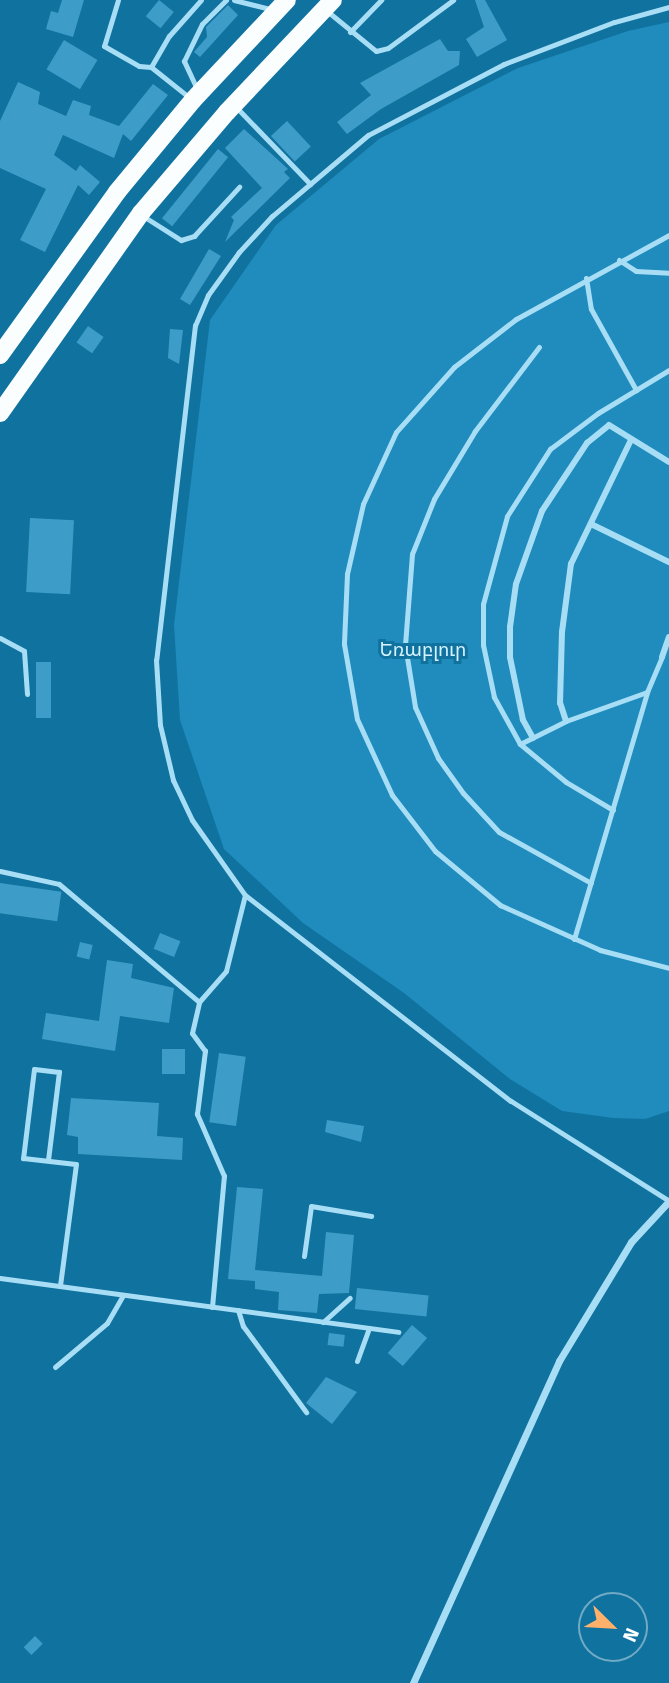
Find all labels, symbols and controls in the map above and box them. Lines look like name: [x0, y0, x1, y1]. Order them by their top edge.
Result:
park label: Եռաբլուր: [380, 639, 466, 661]
north arrow: [578, 1592, 648, 1662]
text: N: [618, 1624, 644, 1645]

